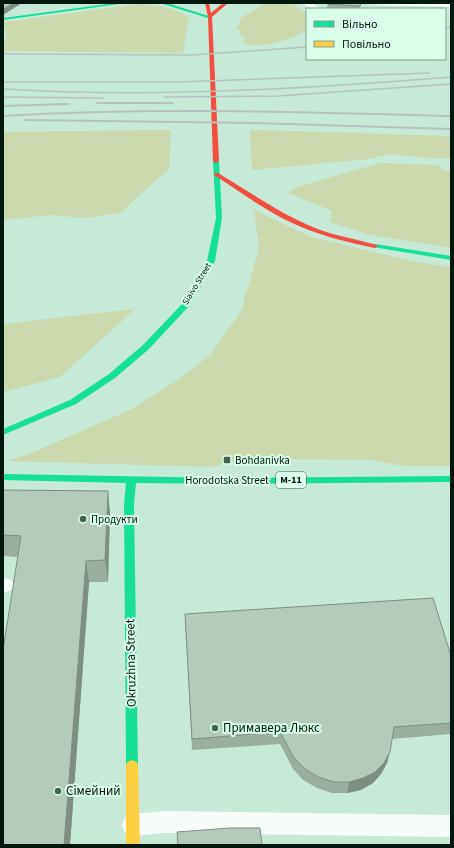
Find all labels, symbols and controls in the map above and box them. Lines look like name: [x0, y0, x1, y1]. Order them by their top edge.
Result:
legend: [306, 8, 446, 60]
text: Вільно: [342, 16, 378, 33]
text: Повільно: [342, 36, 391, 53]
street label: Siaivo Street: [179, 260, 215, 308]
place label: Bohdanivka: [235, 453, 290, 468]
marker: Bohdanivka: [222, 455, 232, 465]
road number: М-11: [276, 472, 306, 488]
street label: Horodotska Street: [185, 473, 269, 488]
place label: Продукти: [91, 512, 138, 527]
marker: Продукти: [78, 514, 88, 524]
street label: Okruzhna Street: [121, 618, 141, 707]
place label: Примавера Люкс: [223, 719, 320, 737]
marker: Примавера Люкс: [210, 723, 220, 733]
place label: Сімейний: [66, 782, 121, 800]
marker: Сімейний: [53, 786, 63, 796]

